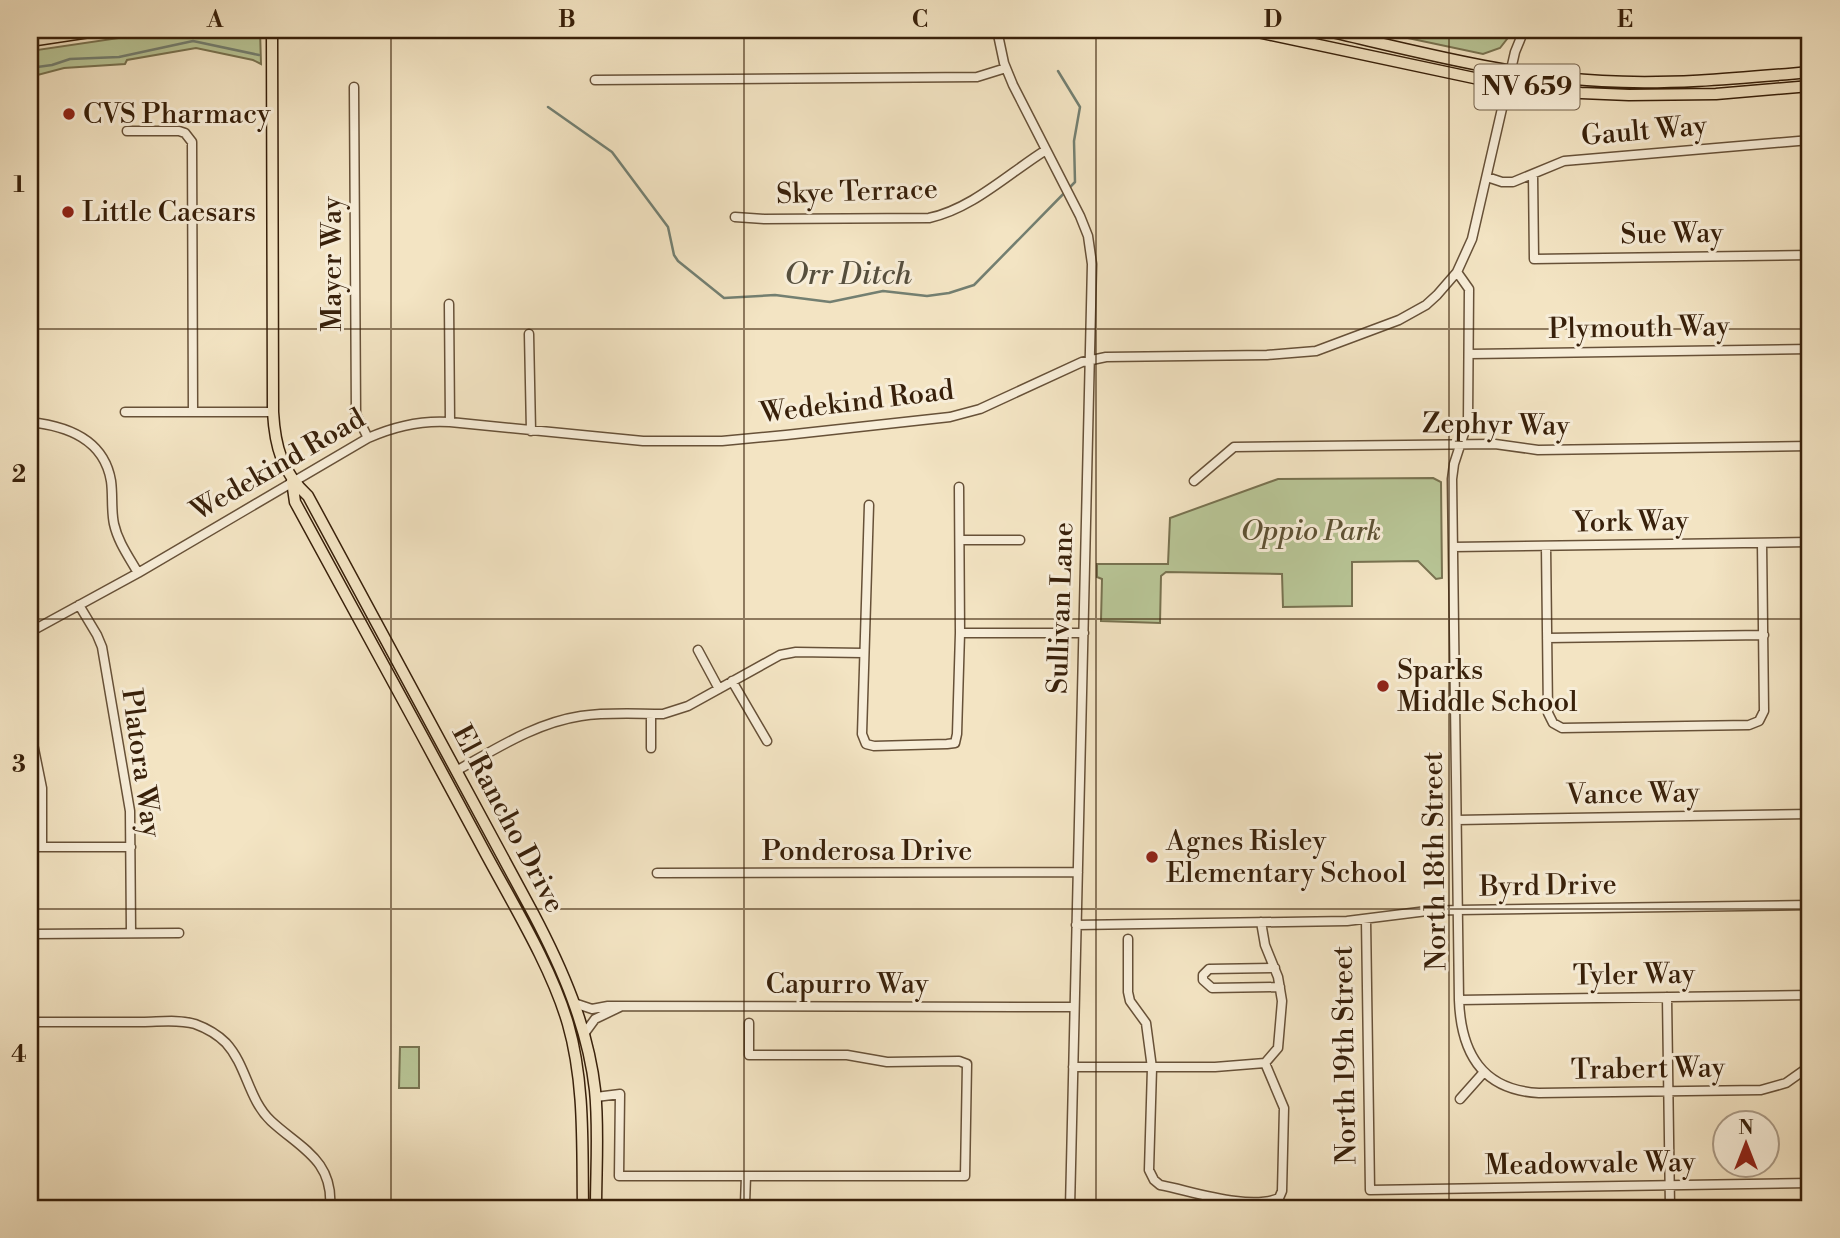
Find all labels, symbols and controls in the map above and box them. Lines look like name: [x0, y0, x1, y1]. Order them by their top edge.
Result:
text: A: [206, 6, 224, 34]
text: B: [558, 6, 576, 34]
text: C: [912, 6, 928, 34]
text: D: [1264, 6, 1282, 34]
text: E: [1617, 6, 1633, 34]
road number: NV 659: [1474, 64, 1580, 110]
place label: CVS Pharmacy: [83, 97, 271, 132]
marker: CVS Pharmacy: [61, 106, 77, 122]
street label: Gault Way: [1580, 108, 1709, 154]
text: 1: [13, 171, 25, 199]
street label: Skye Terrace: [776, 172, 938, 212]
place label: Little Caesars: [82, 195, 256, 230]
street label: Mayer Way: [315, 196, 350, 332]
marker: Little Caesars: [60, 204, 76, 220]
street label: Sue Way: [1620, 216, 1724, 252]
water label: Orr Ditch: [784, 256, 912, 294]
street label: Plymouth Way: [1548, 309, 1730, 347]
street label: Wedekind Road: [757, 373, 956, 431]
street label: Wedekind Road: [184, 401, 371, 529]
street label: Zephyr Way: [1422, 406, 1571, 444]
text: 2: [12, 461, 26, 489]
street label: York Way: [1571, 503, 1689, 541]
park label: Oppio Park: [1241, 514, 1381, 549]
street label: Sullivan Lane: [1041, 522, 1081, 694]
place label: Sparks Middle School: [1397, 653, 1577, 720]
marker: Sparks Middle School: [1375, 678, 1391, 694]
street label: Platora Way: [113, 686, 169, 840]
street label: El Rancho Drive: [444, 719, 572, 919]
text: 3: [12, 751, 26, 779]
street label: North 18th Street: [1416, 751, 1454, 971]
street label: Vance Way: [1565, 775, 1701, 813]
place label: Agnes Risley Elementary School: [1165, 824, 1407, 891]
street label: Ponderosa Drive: [762, 834, 972, 869]
marker: Agnes Risley Elementary School: [1144, 849, 1160, 865]
street label: Byrd Drive: [1478, 867, 1617, 905]
street label: North 19th Street: [1326, 945, 1364, 1165]
street label: Tyler Way: [1573, 956, 1696, 994]
street label: Capurro Way: [766, 967, 929, 1002]
text: 4: [11, 1041, 27, 1069]
street label: Trabert Way: [1570, 1050, 1726, 1088]
north arrow: [1710, 1108, 1780, 1178]
text: N: [1738, 1116, 1754, 1140]
street label: Meadowvale Way: [1484, 1145, 1696, 1183]

